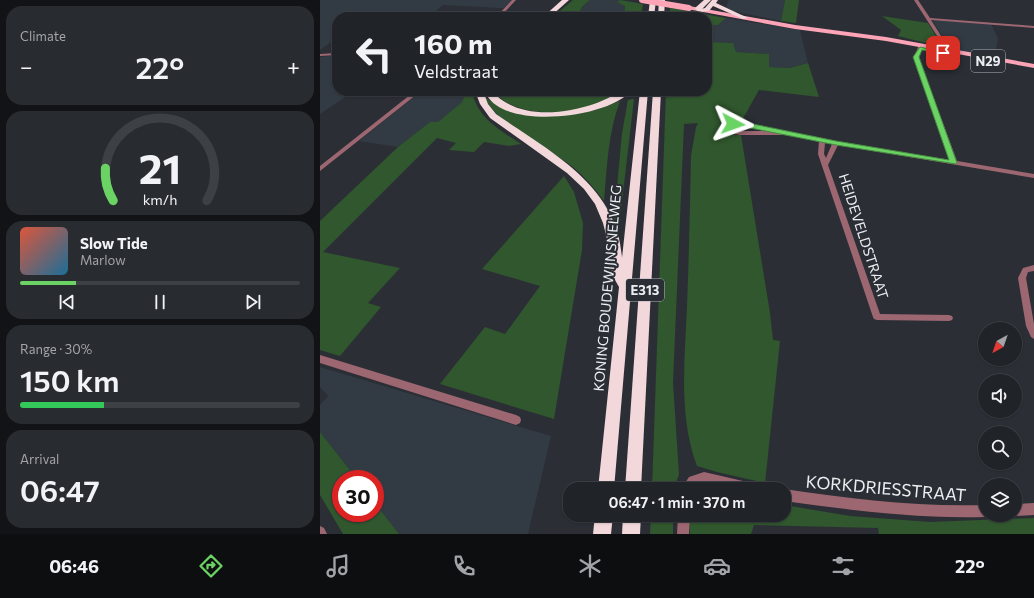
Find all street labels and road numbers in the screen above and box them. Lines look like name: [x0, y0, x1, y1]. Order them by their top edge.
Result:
road number: N29: [971, 50, 1005, 72]
street label: HEIDEVELDSTRAAT: [836, 171, 892, 301]
street label: KONING BOUDEWIJNSNELWEG: [589, 184, 625, 392]
road number: E313: [626, 279, 664, 301]
street label: KORKDRIESSTRAAT: [805, 471, 967, 505]

